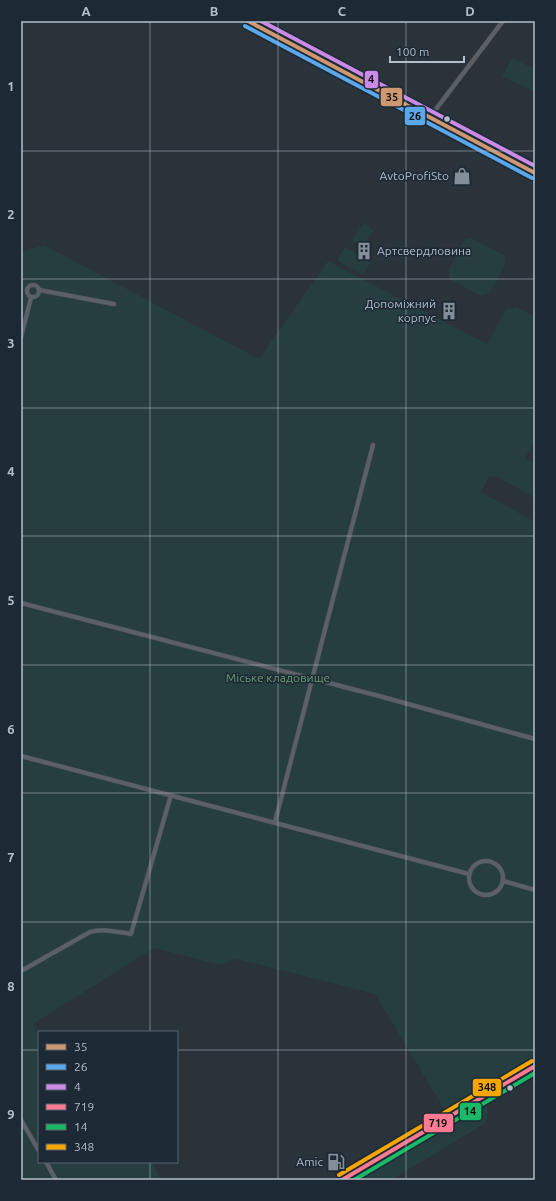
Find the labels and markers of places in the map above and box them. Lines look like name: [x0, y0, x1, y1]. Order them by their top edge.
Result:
unlabelled marker: [442, 114, 452, 124]
shop icon: AvtoProfiSto: [452, 166, 472, 186]
place label: AvtoProfiSto: [380, 169, 449, 182]
building icon: Артсвердловина: [354, 241, 374, 261]
place label: Артсвердловина: [377, 244, 471, 257]
place label: Допоміжний корпус: [365, 297, 436, 324]
building icon: Допоміжний корпус: [439, 301, 459, 321]
unlabelled marker: [505, 1083, 515, 1093]
fuel station icon: Amic: [326, 1152, 346, 1172]
place label: Amic: [296, 1155, 323, 1168]

